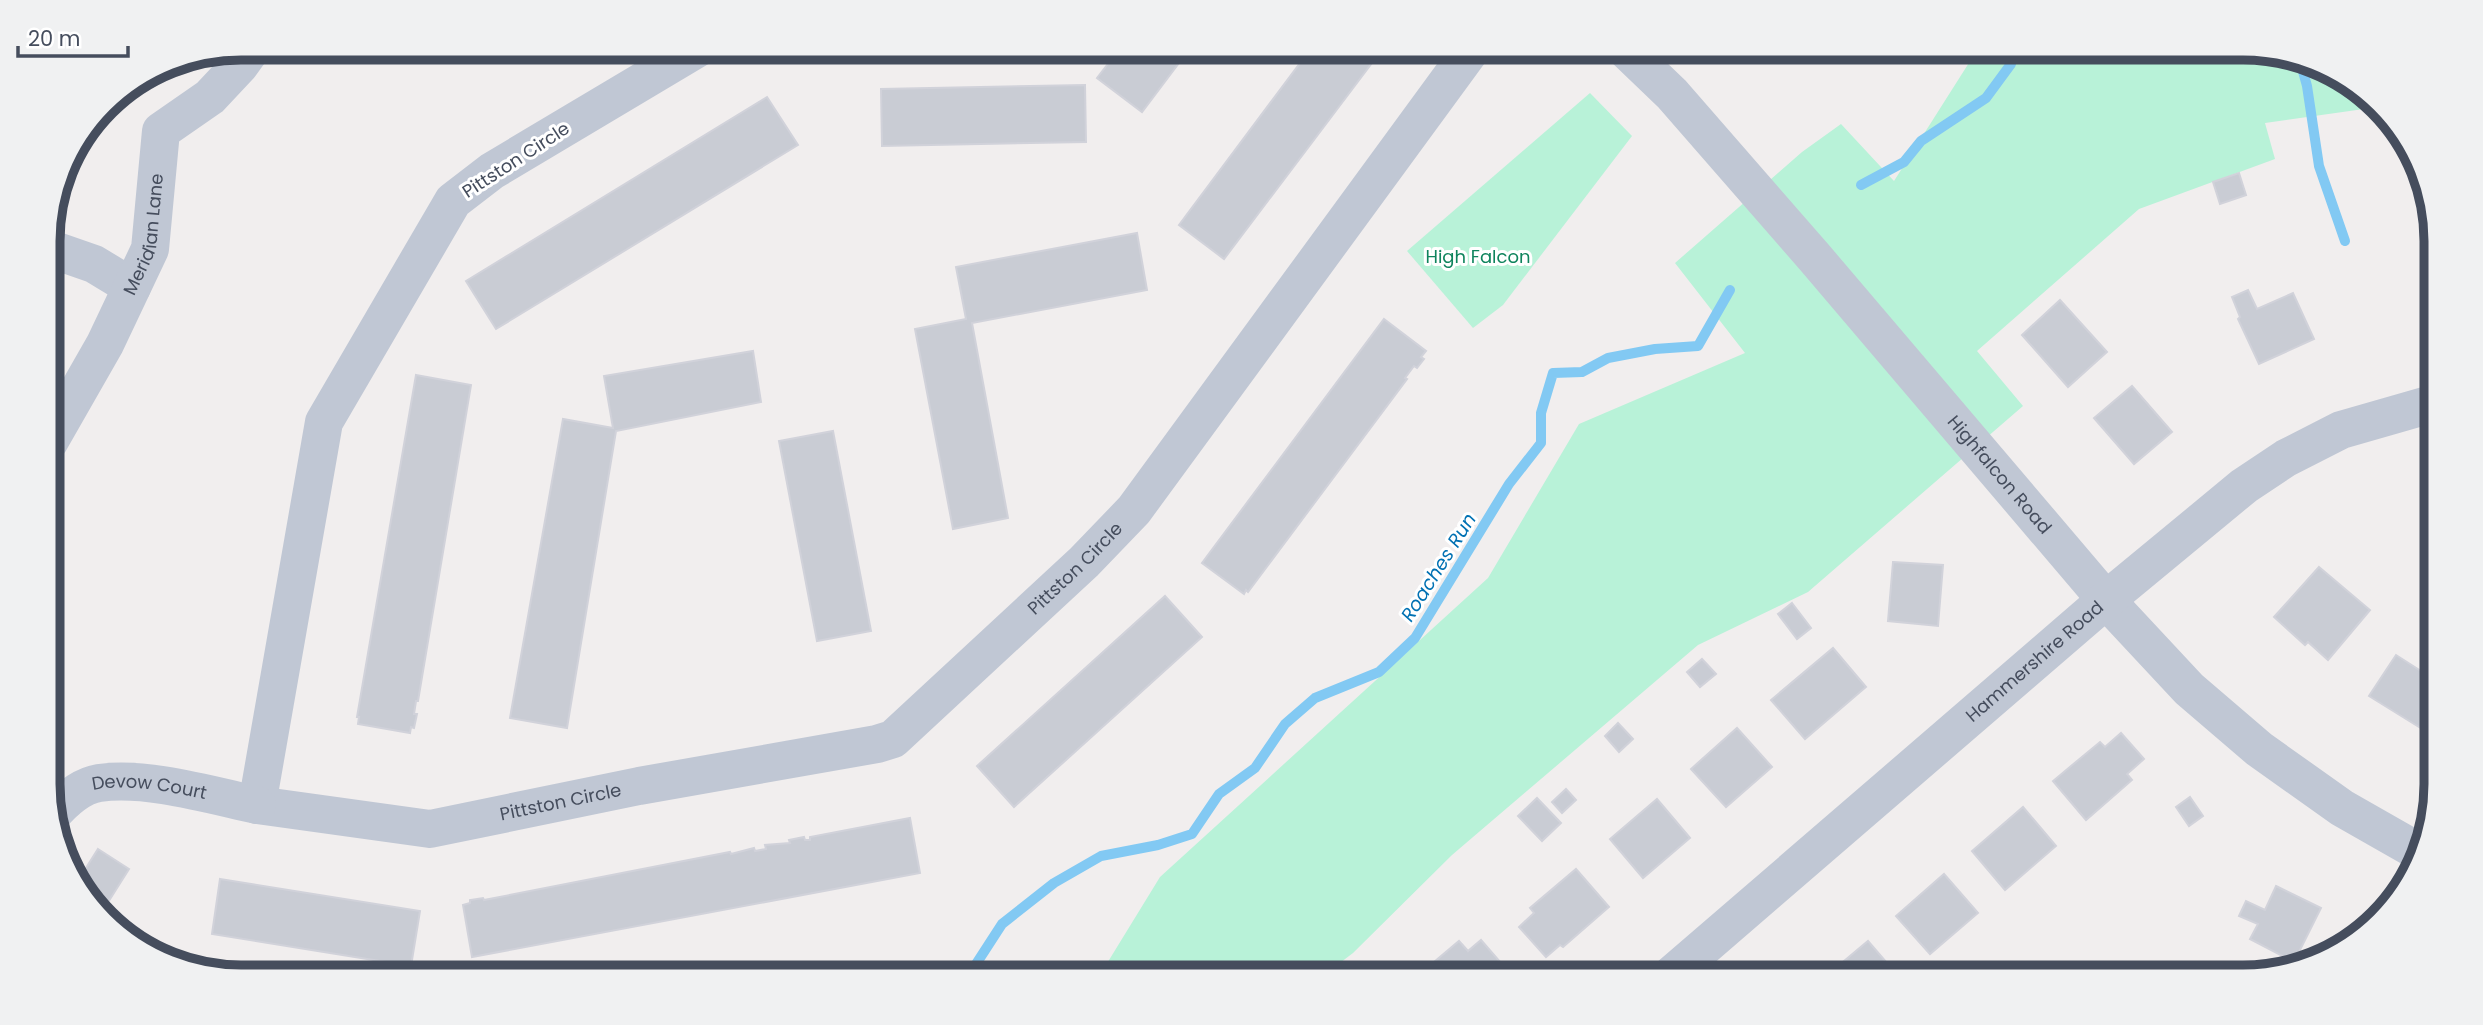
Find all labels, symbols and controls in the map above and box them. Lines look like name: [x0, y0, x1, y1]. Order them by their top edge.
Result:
scale bar: [18, 14, 128, 58]
text: 20 m: [28, 24, 81, 53]
street label: Pittston Circle: [457, 116, 574, 204]
street label: Meridian Lane: [117, 172, 169, 299]
park label: High Falcon: [1425, 244, 1531, 269]
street label: Highfalcon Road: [1942, 410, 2057, 539]
water label: Roaches Run: [1394, 508, 1483, 627]
street label: Pittston Circle: [1022, 516, 1128, 620]
street label: Hammershire Road: [1960, 595, 2109, 728]
street label: Devow Court: [90, 768, 209, 805]
street label: Pittston Circle: [497, 777, 623, 826]

